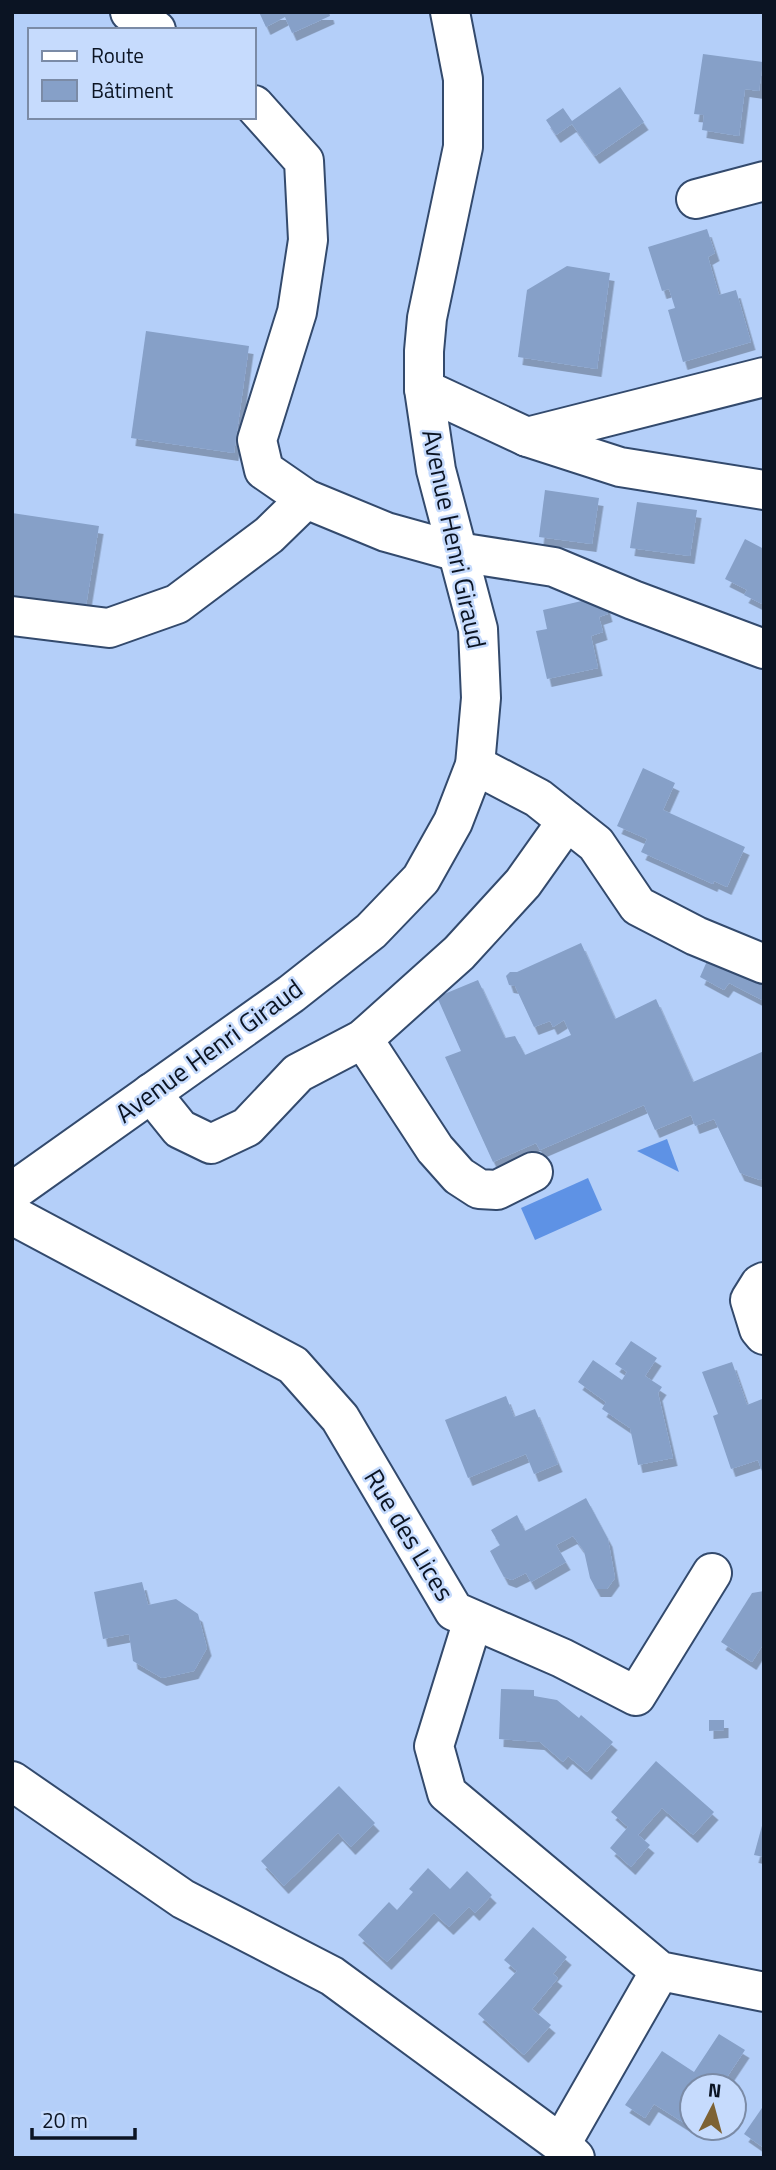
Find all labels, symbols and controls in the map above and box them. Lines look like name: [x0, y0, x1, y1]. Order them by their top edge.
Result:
legend: [28, 28, 256, 119]
text: Route: [91, 39, 144, 71]
text: Bâtiment: [91, 74, 174, 106]
street label: Avenue Henri Giraud: [412, 426, 497, 652]
street label: Avenue Henri Giraud: [107, 969, 310, 1132]
street label: Rue des Lices: [355, 1461, 464, 1608]
north arrow: [678, 2072, 748, 2142]
text: N: [707, 2074, 723, 2105]
scale bar: [32, 2096, 135, 2140]
text: 20 m: [42, 2104, 88, 2136]

